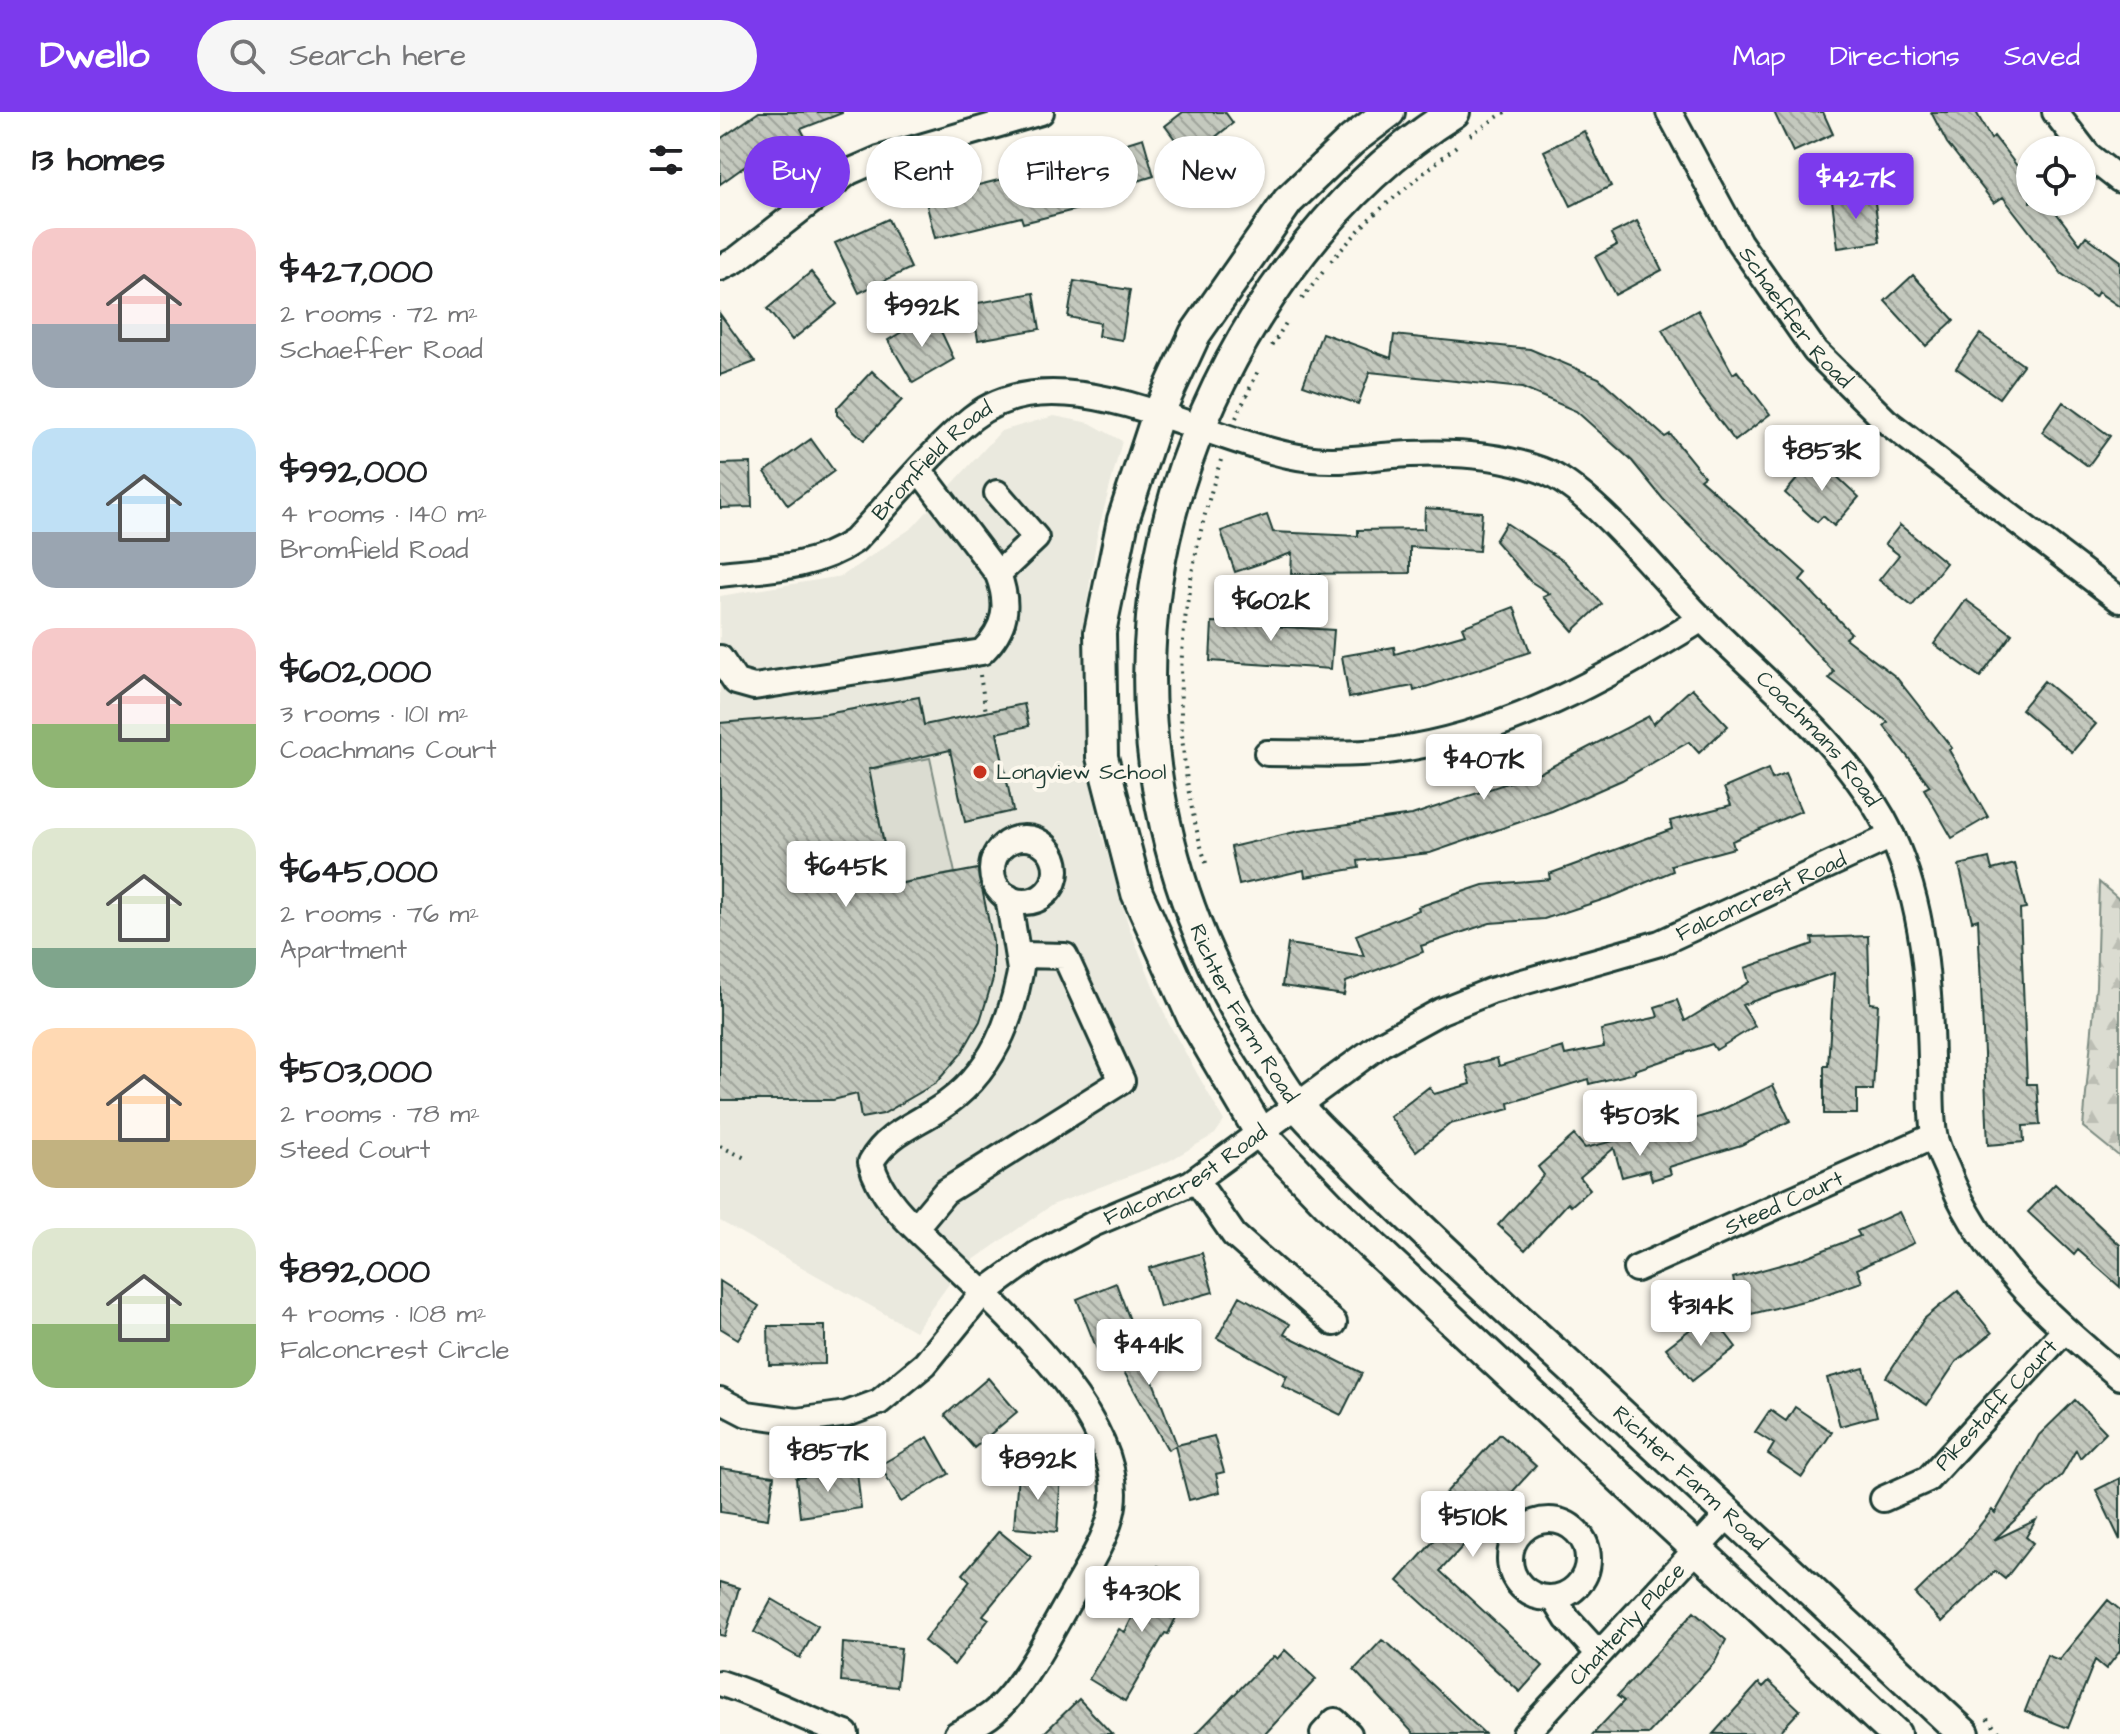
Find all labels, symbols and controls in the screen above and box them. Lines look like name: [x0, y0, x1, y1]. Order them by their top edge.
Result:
search box: [197, 20, 757, 92]
text: Dwello: [40, 30, 149, 82]
icon: search: [225, 34, 269, 78]
text: Search here: [289, 35, 466, 77]
text: Map: [1733, 37, 1786, 76]
text: Directions: [1830, 37, 1960, 76]
text: Saved: [2004, 37, 2080, 76]
text: 13 homes: [32, 136, 165, 184]
chip: Buy: [744, 136, 850, 208]
chip: Rent: [866, 136, 982, 208]
chip: Filters: [998, 136, 1138, 208]
chip: New: [1154, 136, 1265, 208]
map controls: [2016, 136, 2096, 216]
button: locate: [2016, 136, 2096, 216]
icon: filters: [644, 138, 688, 182]
pin: $427K: [1800, 153, 1912, 221]
text: $427K: [1817, 161, 1895, 197]
street label: Schaeffer Road: [1731, 240, 1860, 395]
text: $427,000: [280, 248, 433, 296]
icon: home: [96, 260, 192, 356]
pin: $992K: [866, 281, 978, 349]
text: $992K: [885, 289, 959, 325]
text: 2 rooms · 72 m²: [280, 296, 478, 332]
text: Schaeffer Road: [280, 332, 483, 368]
street label: Bromfield Road: [864, 393, 998, 527]
pin: $853K: [1766, 425, 1878, 493]
text: $853K: [1783, 433, 1861, 469]
text: $992,000: [280, 448, 428, 496]
icon: home: [96, 460, 192, 556]
text: 4 rooms · 140 m²: [280, 496, 487, 532]
text: Bromfield Road: [280, 532, 469, 568]
pin: $602K: [1215, 575, 1327, 643]
text: $602K: [1232, 583, 1310, 619]
text: $602,000: [280, 648, 432, 696]
icon: home: [96, 660, 192, 756]
street label: Coachmans Road: [1749, 663, 1888, 813]
text: 3 rooms · 101 m²: [280, 696, 468, 732]
text: Coachmans Court: [280, 732, 497, 768]
pin: $407K: [1428, 734, 1540, 802]
text: $407K: [1444, 742, 1524, 778]
place label: Longview School: [996, 757, 1166, 789]
marker: Longview School: [971, 763, 989, 781]
pin: $645K: [790, 841, 902, 909]
street label: Falconcrest Road: [1671, 844, 1851, 949]
text: $645,000: [280, 848, 438, 896]
text: $645K: [805, 849, 887, 885]
icon: home: [96, 860, 192, 956]
text: 2 rooms · 76 m²: [280, 896, 479, 932]
street label: Richter Farm Road: [1182, 919, 1306, 1109]
text: Apartment: [280, 932, 407, 968]
text: $503,000: [280, 1048, 432, 1096]
icon: home: [96, 1060, 192, 1156]
pin: $503K: [1584, 1090, 1696, 1158]
text: 2 rooms · 78 m²: [280, 1096, 480, 1132]
text: $503K: [1601, 1098, 1679, 1134]
street label: Falconcrest Road: [1099, 1117, 1274, 1233]
text: Steed Court: [280, 1132, 430, 1168]
street label: Steed Court: [1720, 1163, 1848, 1243]
text: $892,000: [280, 1248, 430, 1296]
icon: home: [96, 1260, 192, 1356]
pin: $314K: [1645, 1280, 1757, 1348]
text: $314K: [1669, 1288, 1733, 1324]
text: 4 rooms · 108 m²: [280, 1296, 486, 1332]
pin: $441K: [1093, 1319, 1205, 1387]
text: $441K: [1115, 1327, 1183, 1363]
text: Falconcrest Circle: [280, 1332, 510, 1368]
street label: Pikestaff Court: [1928, 1332, 2065, 1478]
street label: Richter Farm Road: [1606, 1398, 1774, 1557]
pin: $857K: [772, 1426, 884, 1494]
text: $857K: [787, 1434, 869, 1470]
pin: $892K: [982, 1434, 1094, 1502]
text: $892K: [1000, 1442, 1076, 1478]
pin: $510K: [1417, 1491, 1529, 1559]
text: $510K: [1439, 1499, 1507, 1535]
street label: Chatterly Place: [1562, 1555, 1692, 1693]
pin: $430K: [1086, 1566, 1198, 1634]
text: $430K: [1103, 1574, 1181, 1610]

